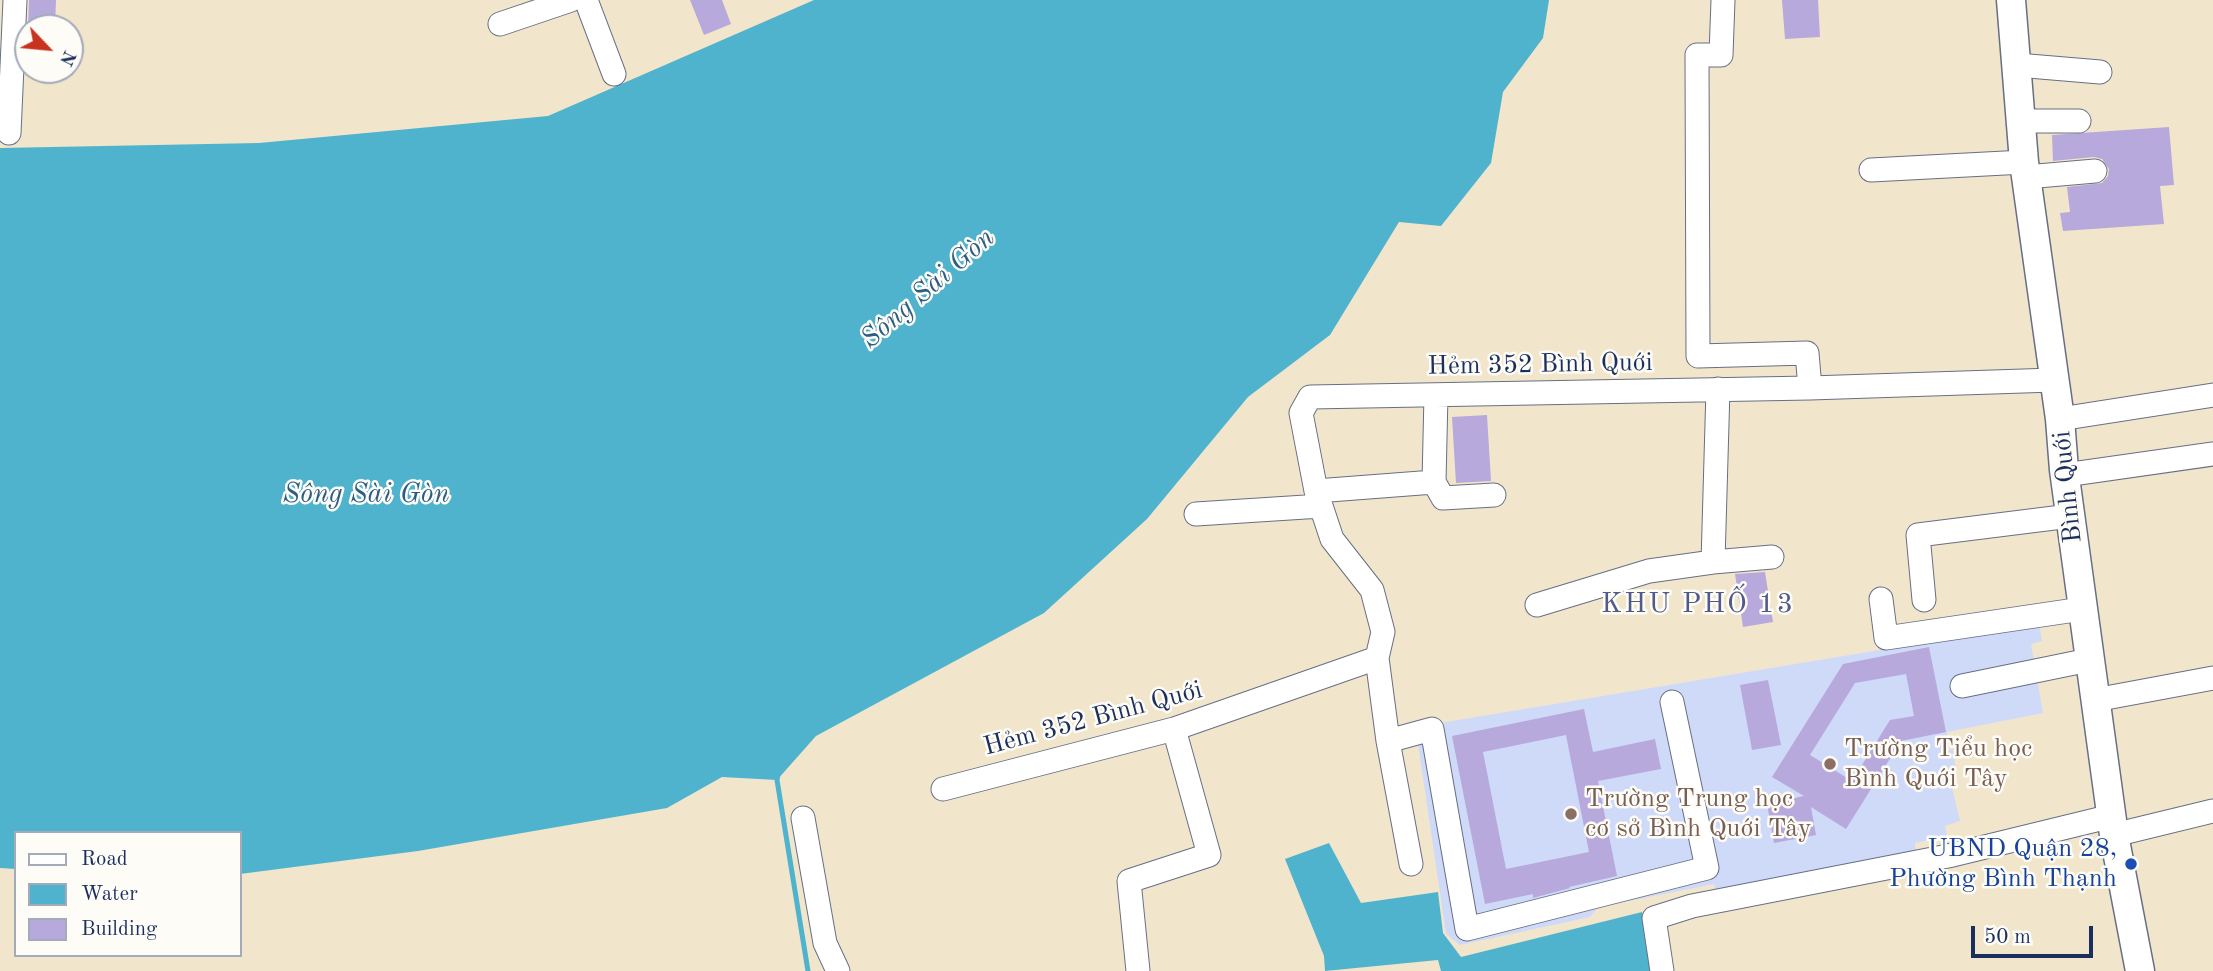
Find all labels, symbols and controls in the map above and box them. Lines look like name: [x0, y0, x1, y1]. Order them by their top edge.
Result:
north arrow: [14, 14, 84, 84]
text: N: [55, 47, 78, 68]
water label: Sông Sài Gòn: [854, 222, 1002, 356]
street label: Hẻm 352 Bình Quới: [1427, 347, 1653, 383]
street label: Bình Quới: [2047, 429, 2089, 545]
water label: Sông Sài Gòn: [283, 478, 449, 512]
district label: KHU PHỐ 13: [1602, 588, 1794, 622]
street label: Hẻm 352 Bình Quới: [980, 675, 1206, 763]
place label: Trường Tiểu học Bình Quới Tây: [1844, 733, 2032, 794]
marker: Trường Tiểu học Bình Quới Tây: [1822, 756, 1838, 772]
place label: Trường Trung học cơ sở Bình Quới Tây: [1585, 783, 1812, 844]
marker: Trường Trung học cơ sở Bình Quới Tây: [1563, 806, 1579, 822]
legend: [14, 831, 242, 957]
place label: UBND Quận 28, Phường Bình Thạnh: [1889, 833, 2117, 894]
text: Road: [81, 849, 128, 870]
marker: UBND Quận 28, Phường Bình Thạnh: [2123, 856, 2139, 872]
text: Water: [81, 884, 138, 905]
scale bar: [1975, 912, 2098, 956]
text: Building: [81, 919, 157, 940]
text: 50 m: [1984, 927, 2031, 948]

